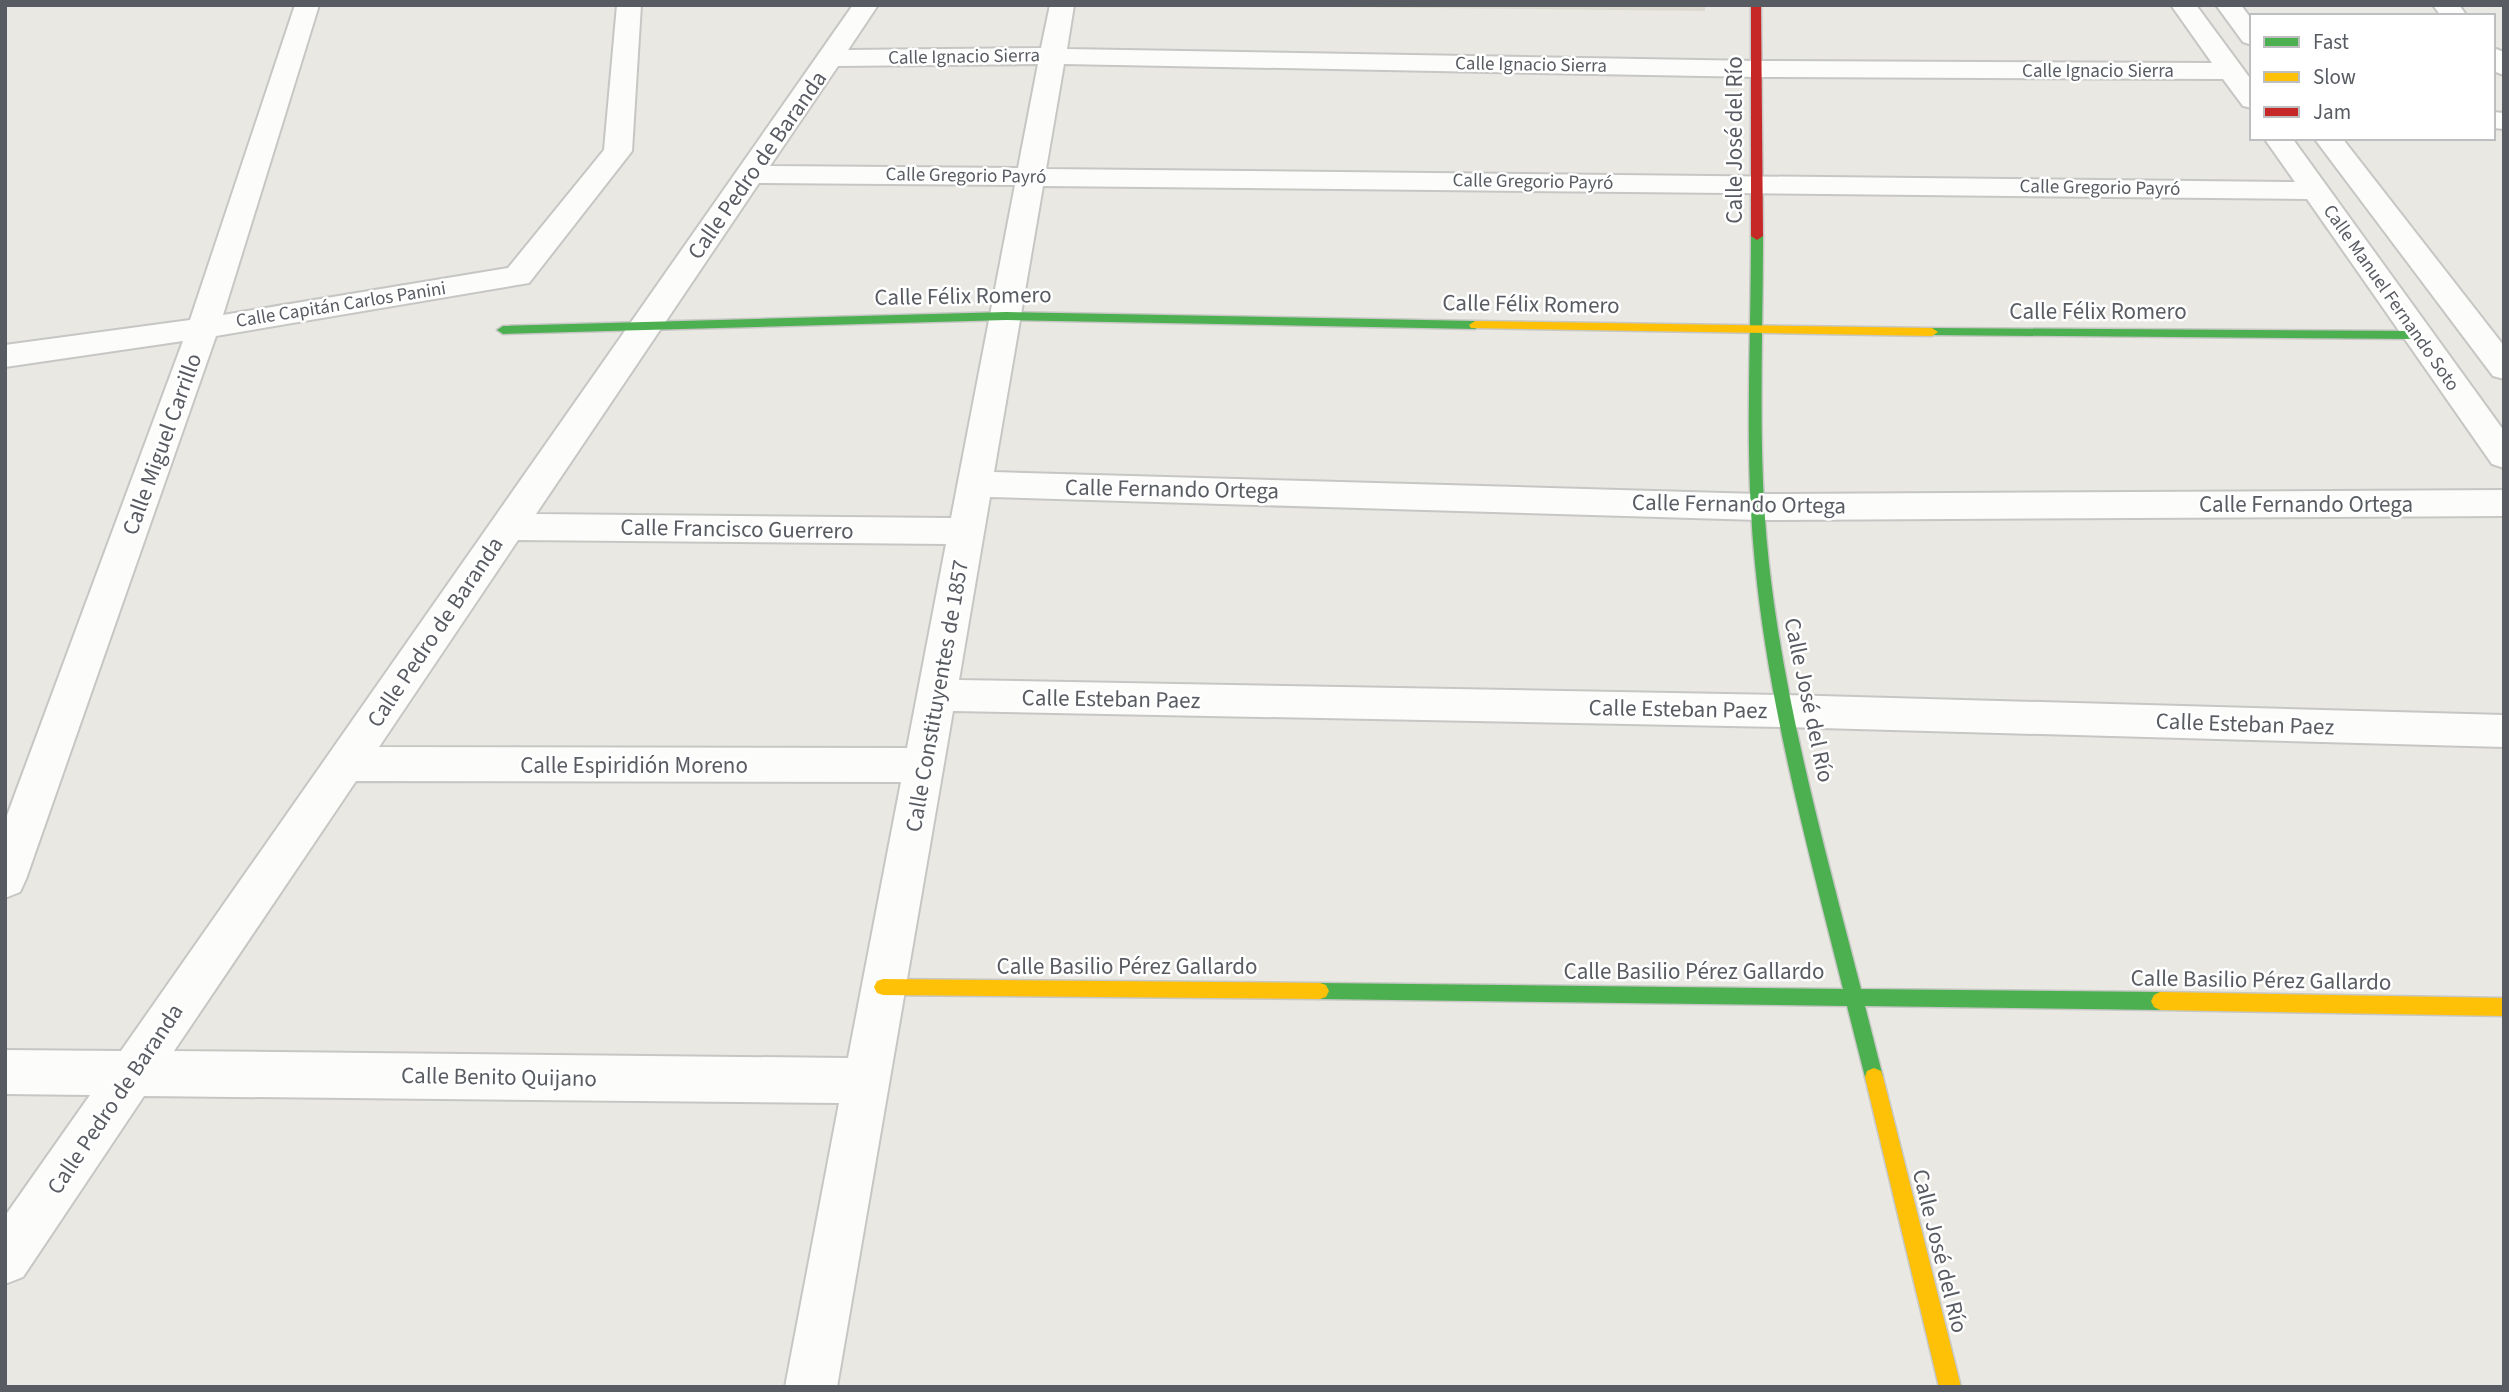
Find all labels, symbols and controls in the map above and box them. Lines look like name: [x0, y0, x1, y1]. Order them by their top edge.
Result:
legend: [2250, 14, 2495, 140]
text: Fast: [2313, 27, 2349, 57]
street label: Calle Ignacio Sierra: [888, 42, 1040, 72]
street label: Calle Ignacio Sierra: [1455, 50, 1607, 80]
street label: Calle José del Río: [1718, 56, 1751, 224]
street label: Calle Ignacio Sierra: [2022, 58, 2174, 85]
text: Slow: [2313, 62, 2356, 92]
street label: Calle Pedro de Baranda: [679, 64, 835, 266]
text: Jam: [2313, 97, 2351, 127]
street label: Calle Gregorio Payró: [885, 161, 1047, 191]
street label: Calle Gregorio Payró: [1452, 167, 1614, 197]
street label: Calle Gregorio Payró: [2019, 173, 2181, 203]
street label: Calle Manuel Fernando Soto: [2316, 199, 2466, 397]
street label: Calle Capitán Carlos Panini: [234, 275, 448, 335]
street label: Calle Félix Romero: [874, 278, 1052, 314]
street label: Calle Félix Romero: [1442, 286, 1620, 322]
street label: Calle Félix Romero: [2009, 295, 2187, 328]
street label: Calle Miguel Carrillo: [114, 348, 210, 540]
street label: Calle Fernando Ortega: [1065, 471, 1279, 507]
street label: Calle Fernando Ortega: [1632, 486, 1846, 522]
street label: Calle Fernando Ortega: [2199, 488, 2413, 521]
street label: Calle Francisco Guerrero: [620, 510, 854, 548]
street label: Calle Pedro de Baranda: [359, 530, 511, 734]
street label: Calle Constituyentes de 1857: [897, 557, 977, 835]
street label: Calle José del Río: [1775, 615, 1843, 785]
street label: Calle Esteban Paez: [1021, 681, 1201, 717]
street label: Calle Esteban Paez: [1588, 691, 1768, 727]
street label: Calle Esteban Paez: [2155, 704, 2335, 744]
street label: Calle Espiridión Moreno: [520, 749, 748, 782]
street label: Calle Basilio Pérez Gallardo: [997, 950, 1257, 983]
street label: Calle Basilio Pérez Gallardo: [1564, 955, 1824, 988]
street label: Calle Basilio Pérez Gallardo: [2130, 961, 2392, 999]
street label: Calle Pedro de Baranda: [39, 997, 191, 1201]
street label: Calle Benito Quijano: [401, 1059, 597, 1095]
street label: Calle José del Río: [1904, 1166, 1976, 1336]

